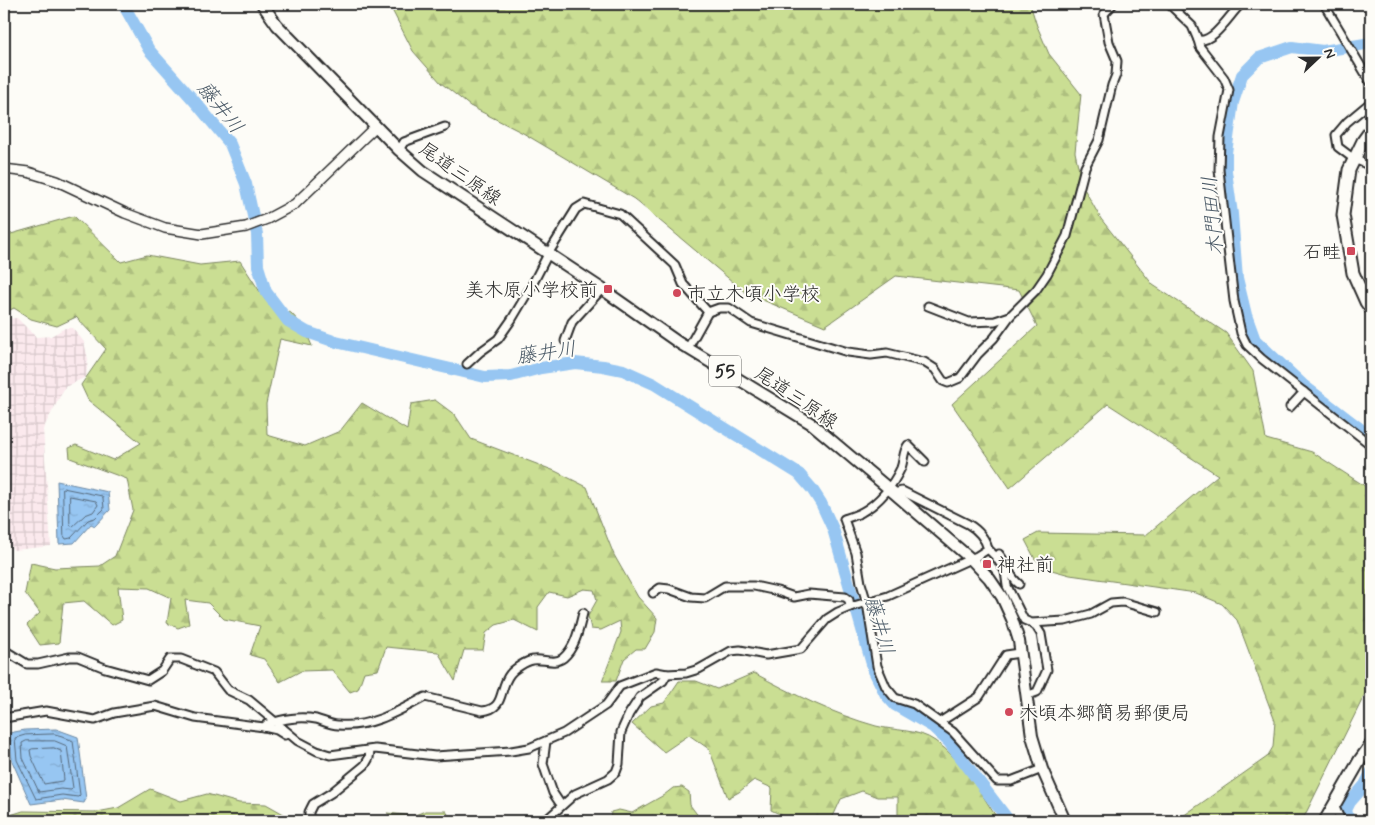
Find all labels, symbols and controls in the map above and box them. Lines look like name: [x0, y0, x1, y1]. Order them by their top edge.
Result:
north arrow: [1292, 32, 1342, 82]
text: N: [1319, 46, 1339, 61]
water label: 藤井川: [190, 76, 249, 140]
street label: 尾道三原線: [414, 137, 506, 212]
water label: 木門田川: [1197, 175, 1230, 257]
place label: 石畦: [1303, 240, 1341, 265]
marker: 石畦: [1345, 245, 1357, 257]
place label: 美木原小学校前: [465, 278, 598, 303]
place label: 市立木頃小学校: [687, 282, 820, 307]
marker: 美木原小学校前: [602, 283, 614, 295]
marker: 市立木頃小学校: [671, 287, 683, 299]
water label: 藤井川: [515, 336, 578, 371]
road number: 55: [709, 356, 741, 386]
street label: 尾道三原線: [750, 361, 843, 435]
place label: 神社前: [997, 553, 1054, 578]
marker: 神社前: [981, 558, 993, 570]
water label: 藤井川: [857, 593, 900, 658]
place label: 木頃本郷簡易郵便局: [1019, 701, 1190, 726]
marker: 木頃本郷簡易郵便局: [1003, 706, 1015, 718]

